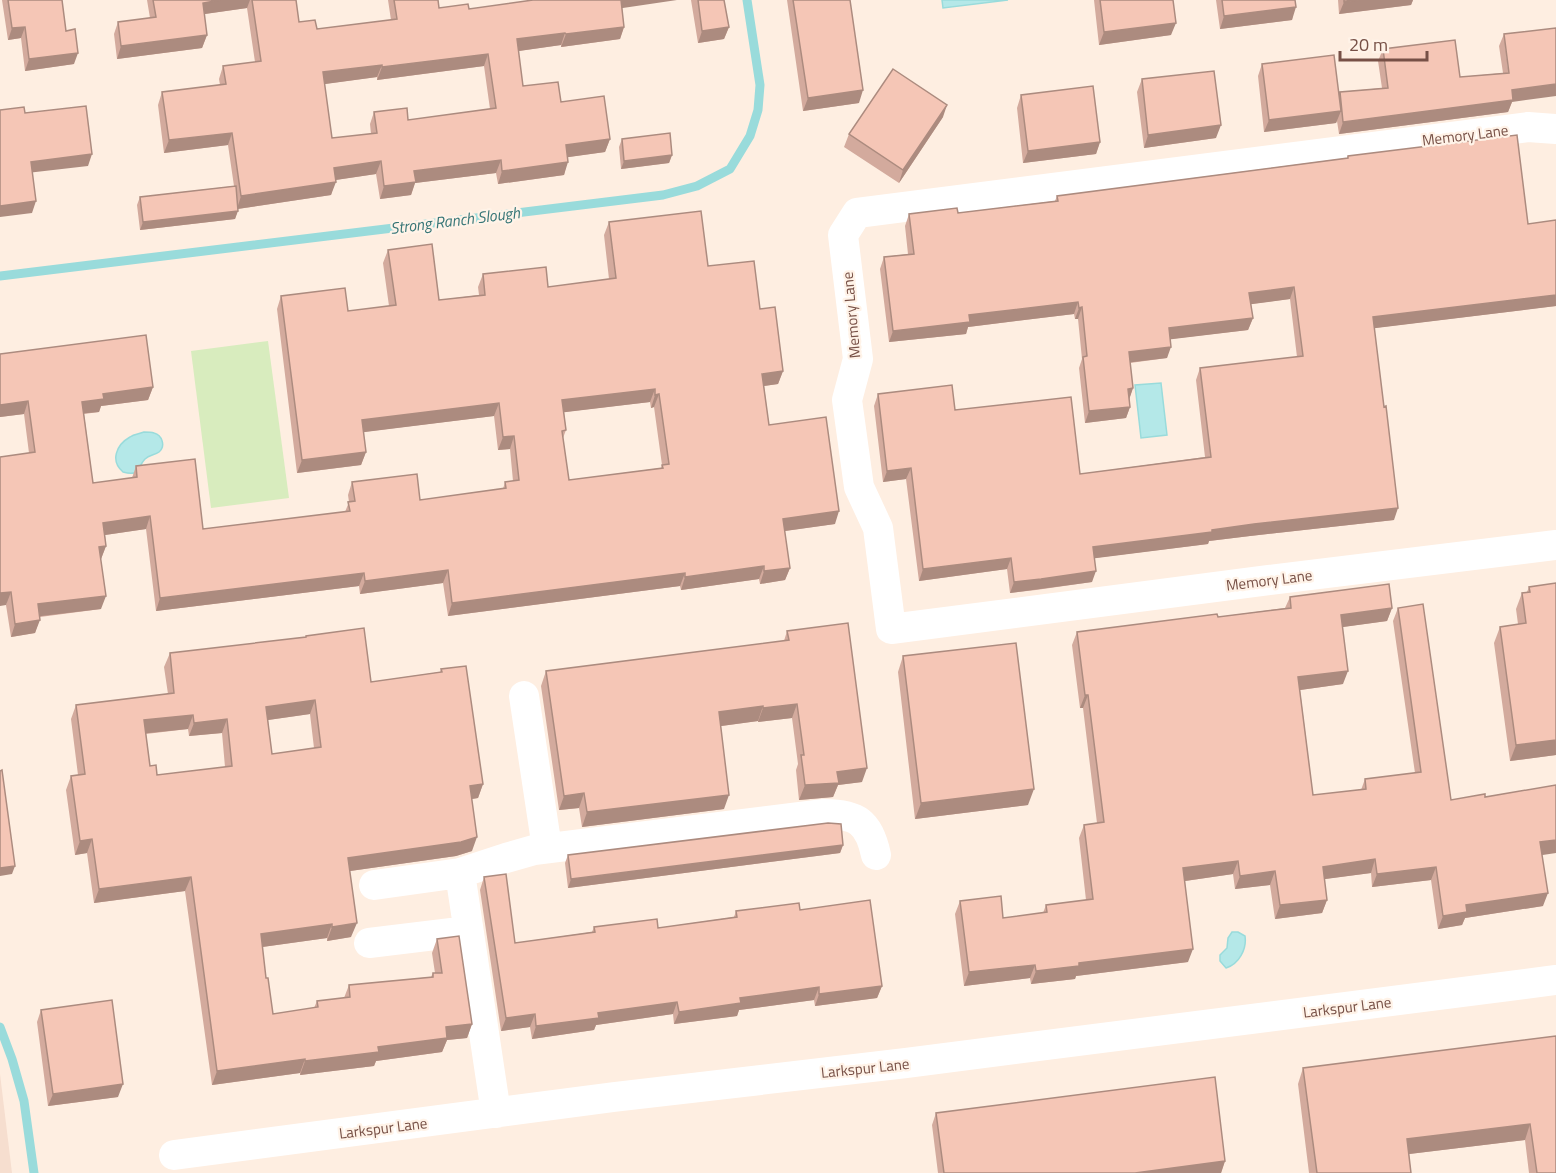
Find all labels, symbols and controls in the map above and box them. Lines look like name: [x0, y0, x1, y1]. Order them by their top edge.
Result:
scale bar: [1340, 24, 1427, 62]
text: 20 m: [1349, 31, 1388, 58]
street label: Memory Lane: [1421, 118, 1509, 152]
water label: Strong Ranch Slough: [389, 200, 522, 240]
street label: Memory Lane: [836, 271, 866, 359]
street label: Memory Lane: [1225, 563, 1313, 597]
street label: Larkspur Lane: [1302, 990, 1392, 1024]
street label: Larkspur Lane: [820, 1052, 910, 1084]
street label: Larkspur Lane: [338, 1111, 428, 1145]

